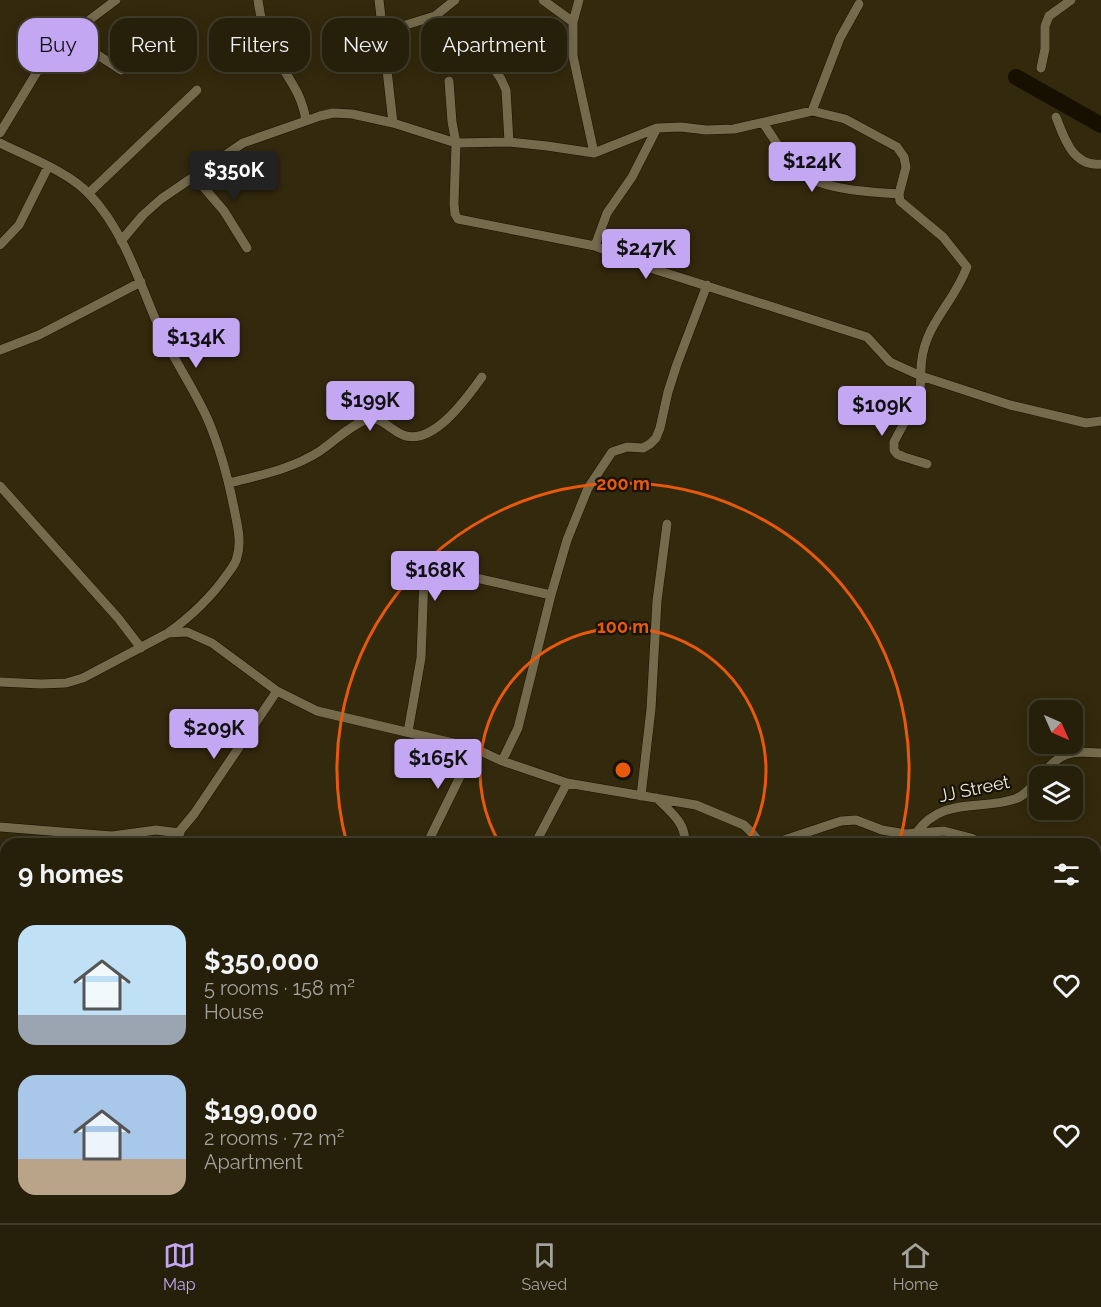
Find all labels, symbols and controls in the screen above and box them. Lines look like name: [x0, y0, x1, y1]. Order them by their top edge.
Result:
chip: Buy: [18, 18, 98, 72]
chip: Rent: [110, 18, 197, 72]
chip: Filters: [209, 18, 310, 72]
chip: New: [322, 18, 409, 72]
chip: Apartment: [421, 18, 567, 72]
pin: $124K: [770, 142, 854, 193]
text: $124K: [783, 149, 841, 173]
pin: $350K: [192, 151, 276, 202]
text: $350K: [204, 158, 264, 182]
pin: $247K: [604, 229, 688, 280]
text: $247K: [616, 236, 676, 260]
pin: $134K: [154, 318, 238, 369]
text: $134K: [167, 325, 225, 349]
pin: $199K: [328, 381, 412, 432]
pin: $109K: [840, 386, 924, 437]
text: $199K: [340, 388, 400, 412]
text: $109K: [852, 393, 912, 417]
text: 200 m: [596, 473, 650, 494]
pin: $168K: [393, 551, 477, 602]
text: $168K: [405, 558, 465, 582]
text: 100 m: [597, 616, 649, 637]
north arrow: [1029, 700, 1083, 754]
map controls: [1029, 700, 1083, 820]
pin: $209K: [172, 709, 256, 760]
text: $209K: [183, 716, 245, 740]
pin: $165K: [396, 739, 480, 790]
text: $165K: [408, 746, 468, 770]
centre of rings: [613, 760, 633, 780]
button: layers: [1029, 766, 1083, 820]
street label: JJ Street: [937, 771, 1011, 806]
icon: filters: [1050, 858, 1083, 891]
text: 9 homes: [18, 859, 124, 889]
text: $350,000: [204, 946, 319, 976]
icon: home: [66, 949, 138, 1021]
icon: heart: [1050, 969, 1083, 1002]
text: 5 rooms · 158 m²: [204, 976, 355, 1000]
text: House: [204, 1000, 264, 1024]
text: $199,000: [204, 1096, 318, 1126]
icon: home: [66, 1099, 138, 1171]
icon: heart: [1050, 1119, 1083, 1152]
text: 2 rooms · 72 m²: [204, 1126, 344, 1150]
text: Apartment: [204, 1150, 303, 1174]
tab: Map: [163, 1239, 196, 1294]
tab: Saved: [521, 1239, 567, 1294]
tab: Home: [893, 1239, 938, 1294]

